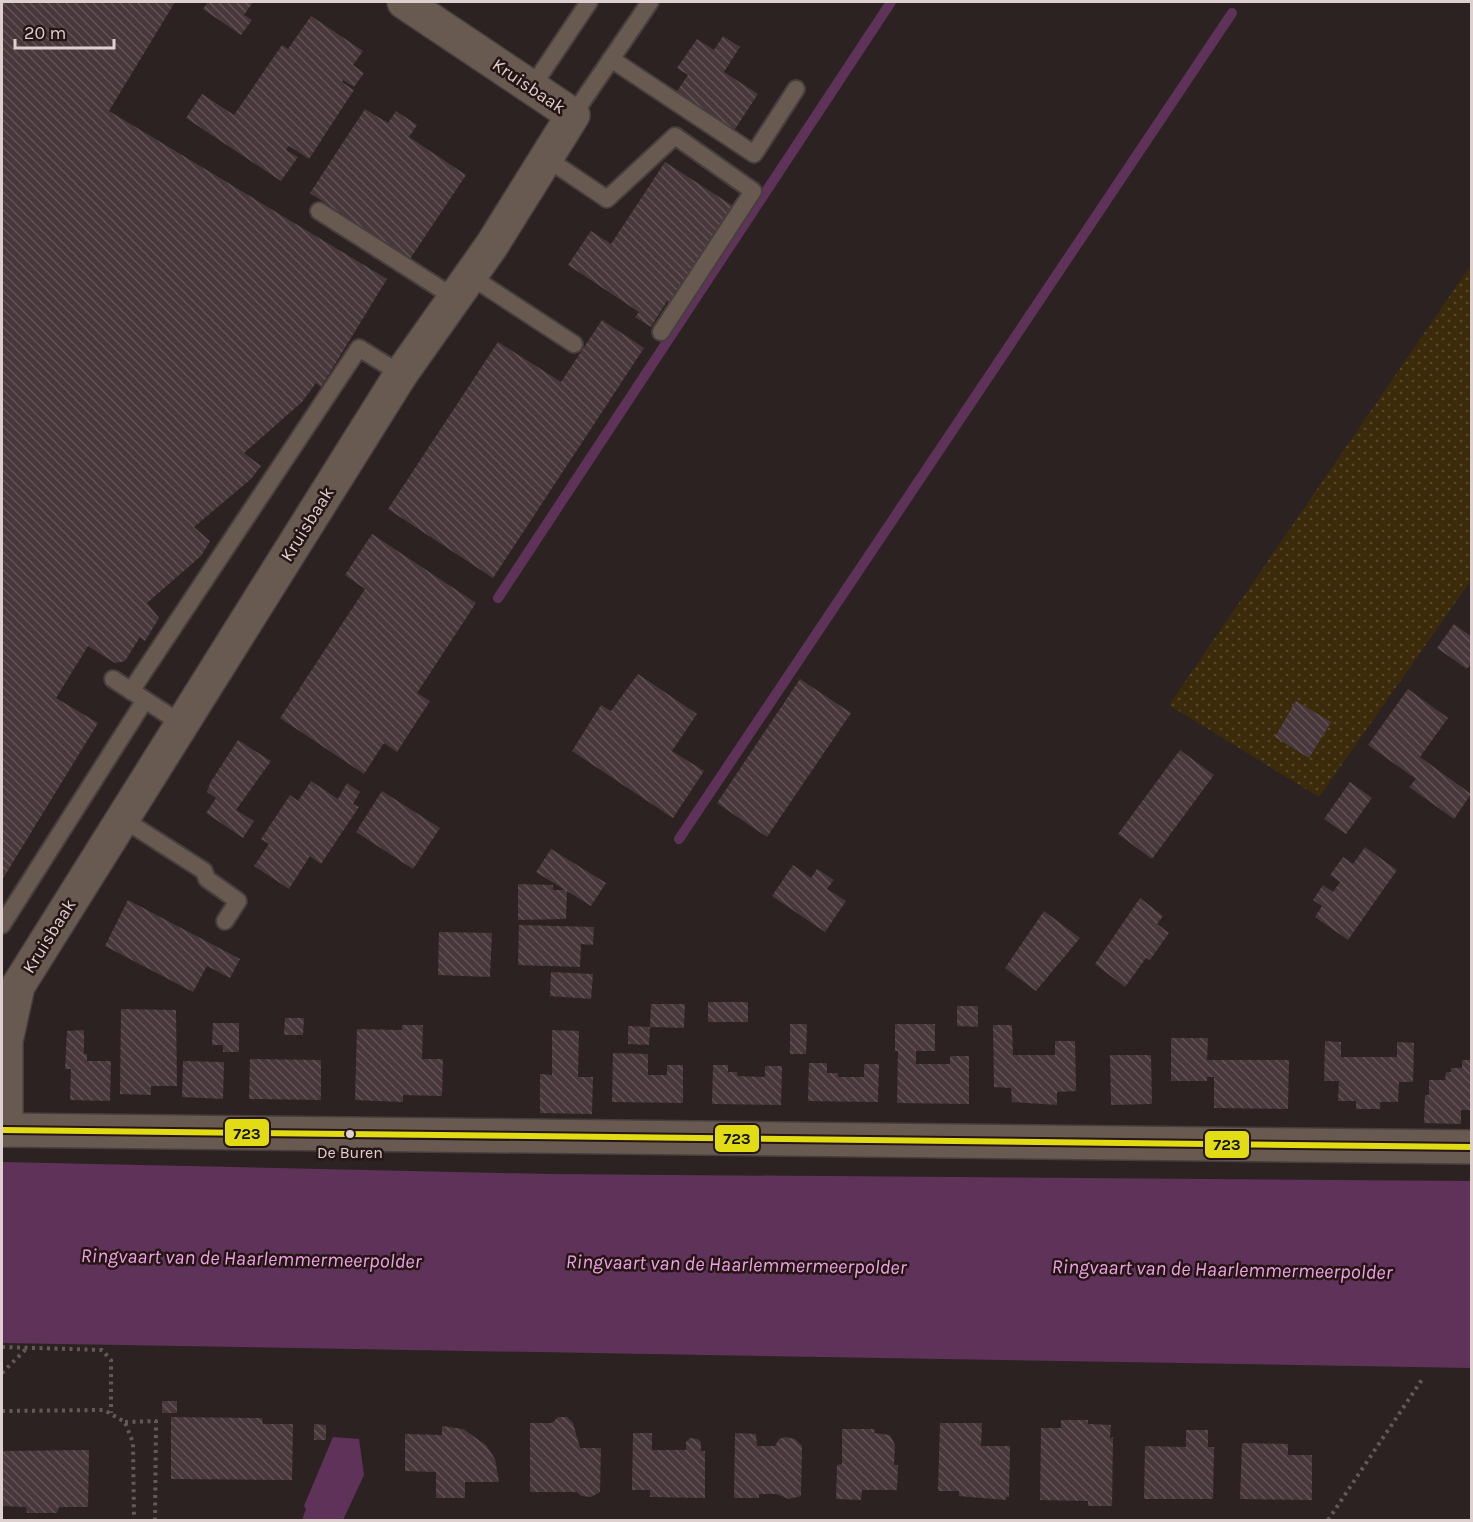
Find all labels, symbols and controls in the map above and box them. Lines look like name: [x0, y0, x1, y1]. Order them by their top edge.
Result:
scale bar: [15, 12, 114, 50]
text: 20 m: [24, 22, 66, 44]
street label: Kruisbaak: [488, 53, 570, 119]
street label: Kruisbaak: [275, 483, 339, 565]
street label: Kruisbaak: [17, 895, 81, 977]
line badge: 723: [224, 1118, 270, 1147]
text: 723: [233, 1124, 261, 1143]
line badge: 723: [714, 1124, 760, 1153]
marker: De Buren: [344, 1128, 356, 1140]
text: 723: [723, 1129, 751, 1148]
line badge: 723: [1204, 1130, 1250, 1159]
text: 723: [1213, 1135, 1241, 1154]
place label: De Buren: [317, 1143, 383, 1162]
water label: Ringvaart van de Haarlemmermeerpolder: [80, 1244, 423, 1273]
water label: Ringvaart van de Haarlemmermeerpolder: [565, 1250, 908, 1279]
water label: Ringvaart van de Haarlemmermeerpolder: [1051, 1255, 1394, 1284]

